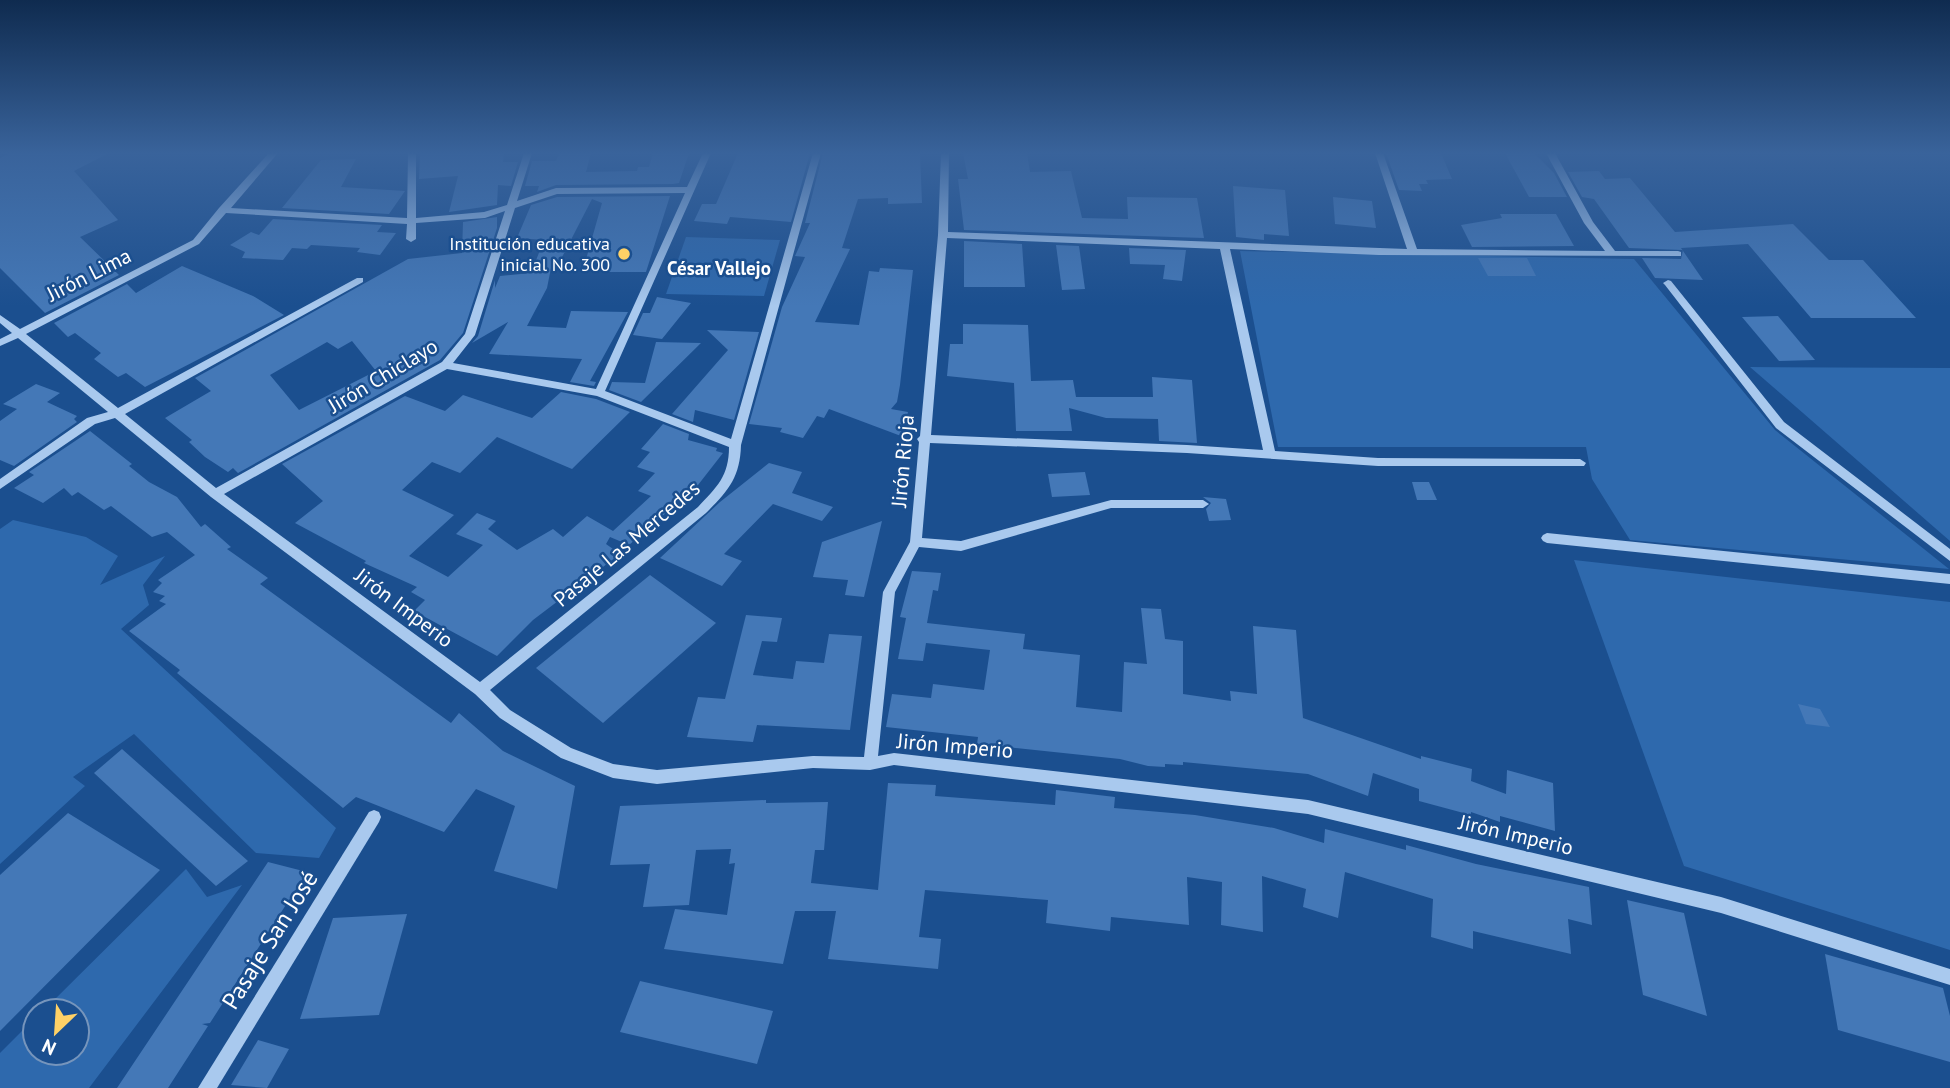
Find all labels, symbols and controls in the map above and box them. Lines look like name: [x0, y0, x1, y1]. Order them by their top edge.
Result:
place label: Institución educativa inicial No. 300: [449, 232, 610, 276]
street label: Jirón Lima: [41, 242, 136, 308]
marker: Institución educativa inicial No. 300: [616, 246, 632, 262]
district label: César Vallejo: [667, 256, 771, 280]
street label: Jirón Chiclayo: [322, 332, 442, 419]
street label: Jirón Rioja: [885, 414, 920, 509]
street label: Pasaje Las Mercedes: [548, 475, 705, 613]
street label: Jirón Imperio: [349, 561, 459, 653]
street label: Jirón Imperio: [895, 727, 1014, 764]
street label: Jirón Imperio: [1455, 808, 1576, 861]
street label: Pasaje San José: [215, 865, 325, 1015]
north arrow: [21, 997, 91, 1067]
text: N: [38, 1034, 60, 1061]

